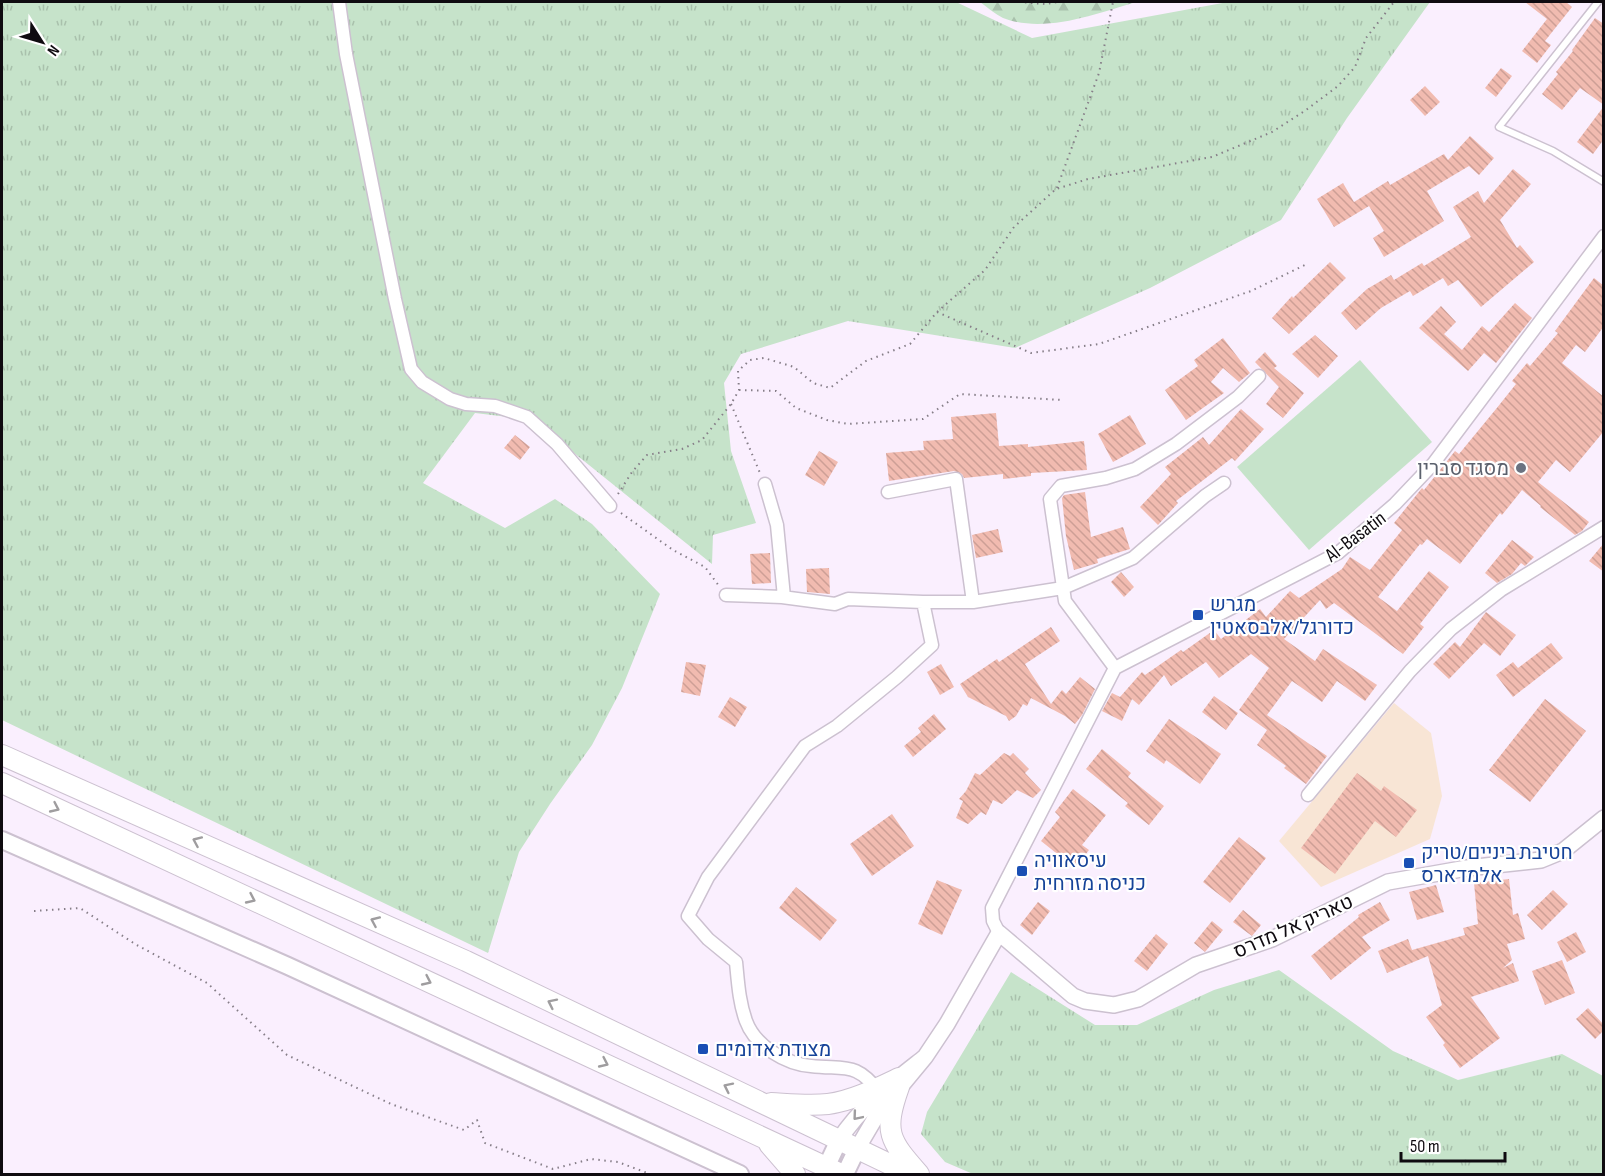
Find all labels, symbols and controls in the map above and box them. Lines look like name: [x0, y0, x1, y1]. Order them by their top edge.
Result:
north arrow: [12, 12, 72, 72]
text: N: [43, 41, 63, 59]
place label: מסגד סברין: [1417, 457, 1509, 481]
marker: מסגד סברין: [1514, 461, 1528, 475]
street label: Al-Basatin: [1320, 506, 1391, 568]
place label: מגרש כדורגל/אלבסאטין: [1210, 593, 1354, 640]
marker: מגרש כדורגל/אלבסאטין: [1191, 608, 1205, 622]
one-way arrow: [48, 800, 59, 812]
one-way arrow: [193, 837, 204, 849]
place label: חטיבת ביניים/טריק אלמדארס: [1421, 841, 1573, 888]
place label: עיסאוויה כניסה מזרחית: [1034, 849, 1146, 896]
marker: חטיבת ביניים/טריק אלמדארס: [1402, 856, 1416, 870]
marker: עיסאוויה כניסה מזרחית: [1015, 864, 1029, 878]
street label: טאריק אל מדרס: [1230, 890, 1357, 964]
one-way arrow: [244, 891, 255, 903]
one-way arrow: [371, 916, 382, 928]
one-way arrow: [421, 974, 432, 986]
one-way arrow: [548, 998, 559, 1010]
place label: מצודת אדומים: [715, 1038, 831, 1062]
marker: מצודת אדומים: [696, 1042, 710, 1056]
one-way arrow: [598, 1056, 609, 1068]
one-way arrow: [724, 1083, 735, 1095]
one-way arrow: [853, 1109, 864, 1120]
scale bar: [1401, 1125, 1504, 1163]
text: 50 m: [1410, 1136, 1440, 1157]

